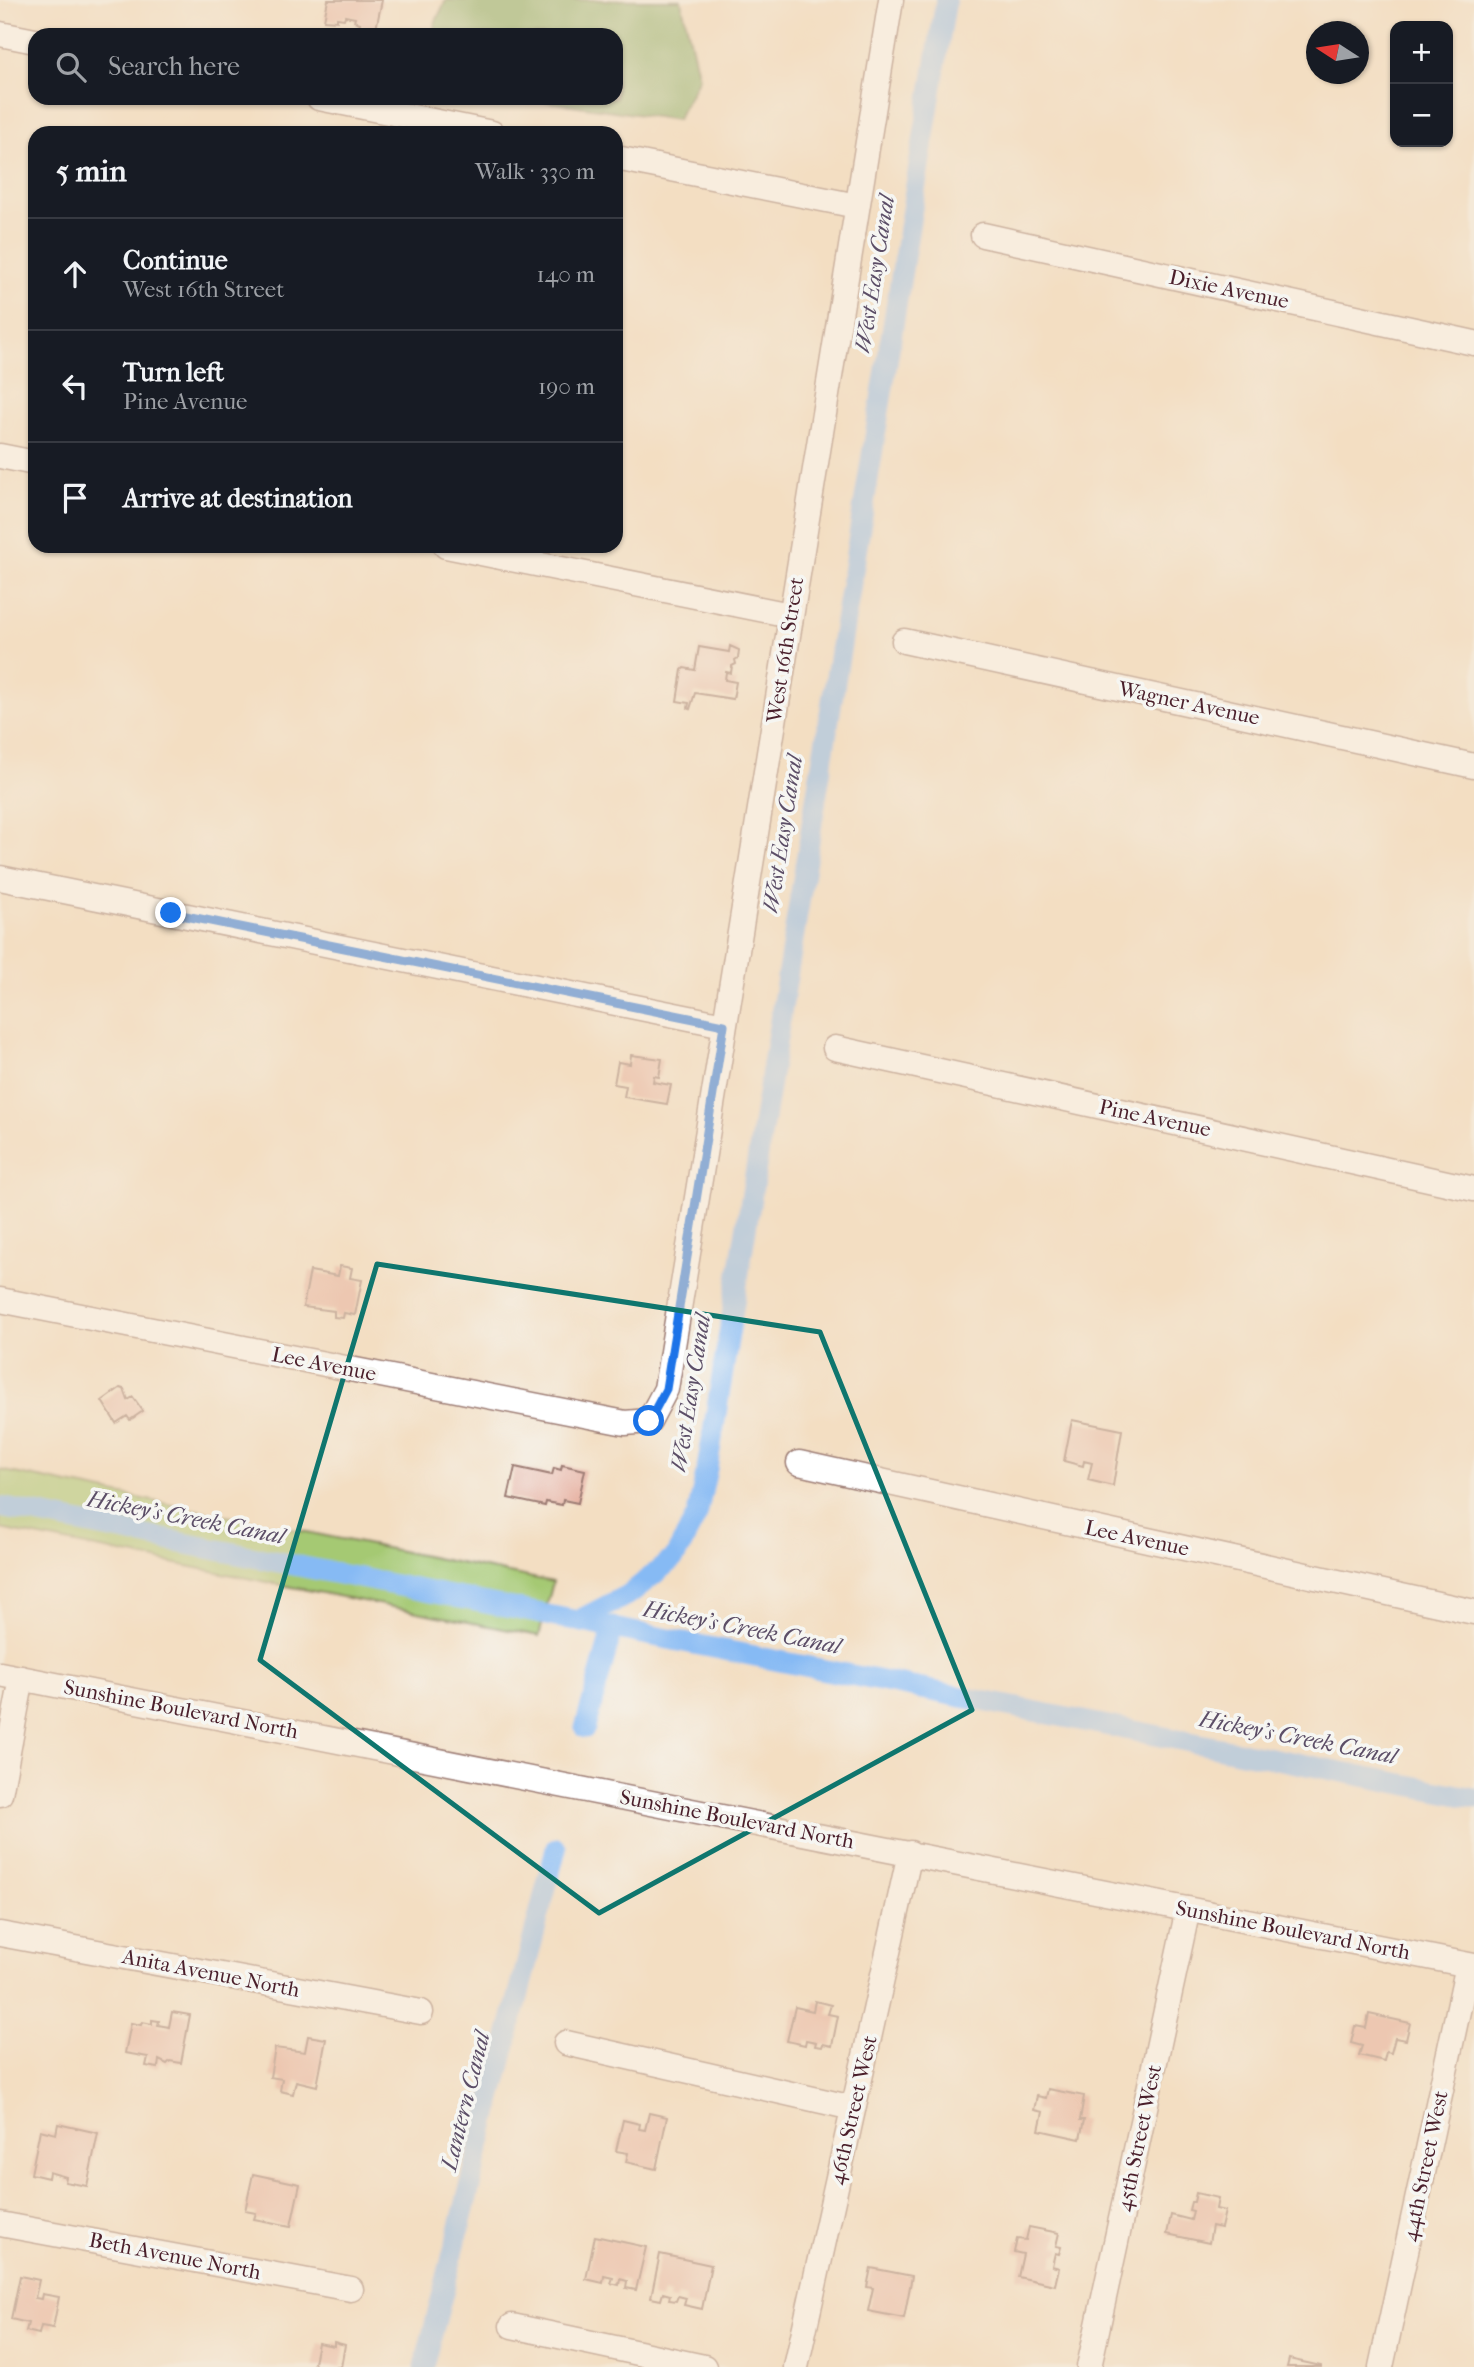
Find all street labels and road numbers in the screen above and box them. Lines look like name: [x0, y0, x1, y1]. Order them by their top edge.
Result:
street label: Dixie Avenue: [1167, 265, 1291, 313]
street label: West 16th Street: [761, 575, 808, 726]
street label: Wagner Avenue: [1115, 676, 1262, 730]
street label: Pine Avenue: [1097, 1094, 1213, 1142]
street label: Lee Avenue: [270, 1342, 378, 1386]
street label: Lee Avenue: [1083, 1515, 1191, 1561]
street label: Sunshine Boulevard North: [62, 1674, 300, 1744]
street label: Sunshine Boulevard North: [618, 1784, 856, 1854]
street label: Sunshine Boulevard North: [1174, 1895, 1412, 1965]
street label: Anita Avenue North: [119, 1944, 302, 2002]
street label: 46th Street West: [824, 2033, 882, 2187]
street label: 45th Street West: [1112, 2062, 1166, 2214]
street label: 44th Street West: [1397, 2088, 1453, 2244]
street label: Beth Avenue North: [87, 2228, 263, 2284]

